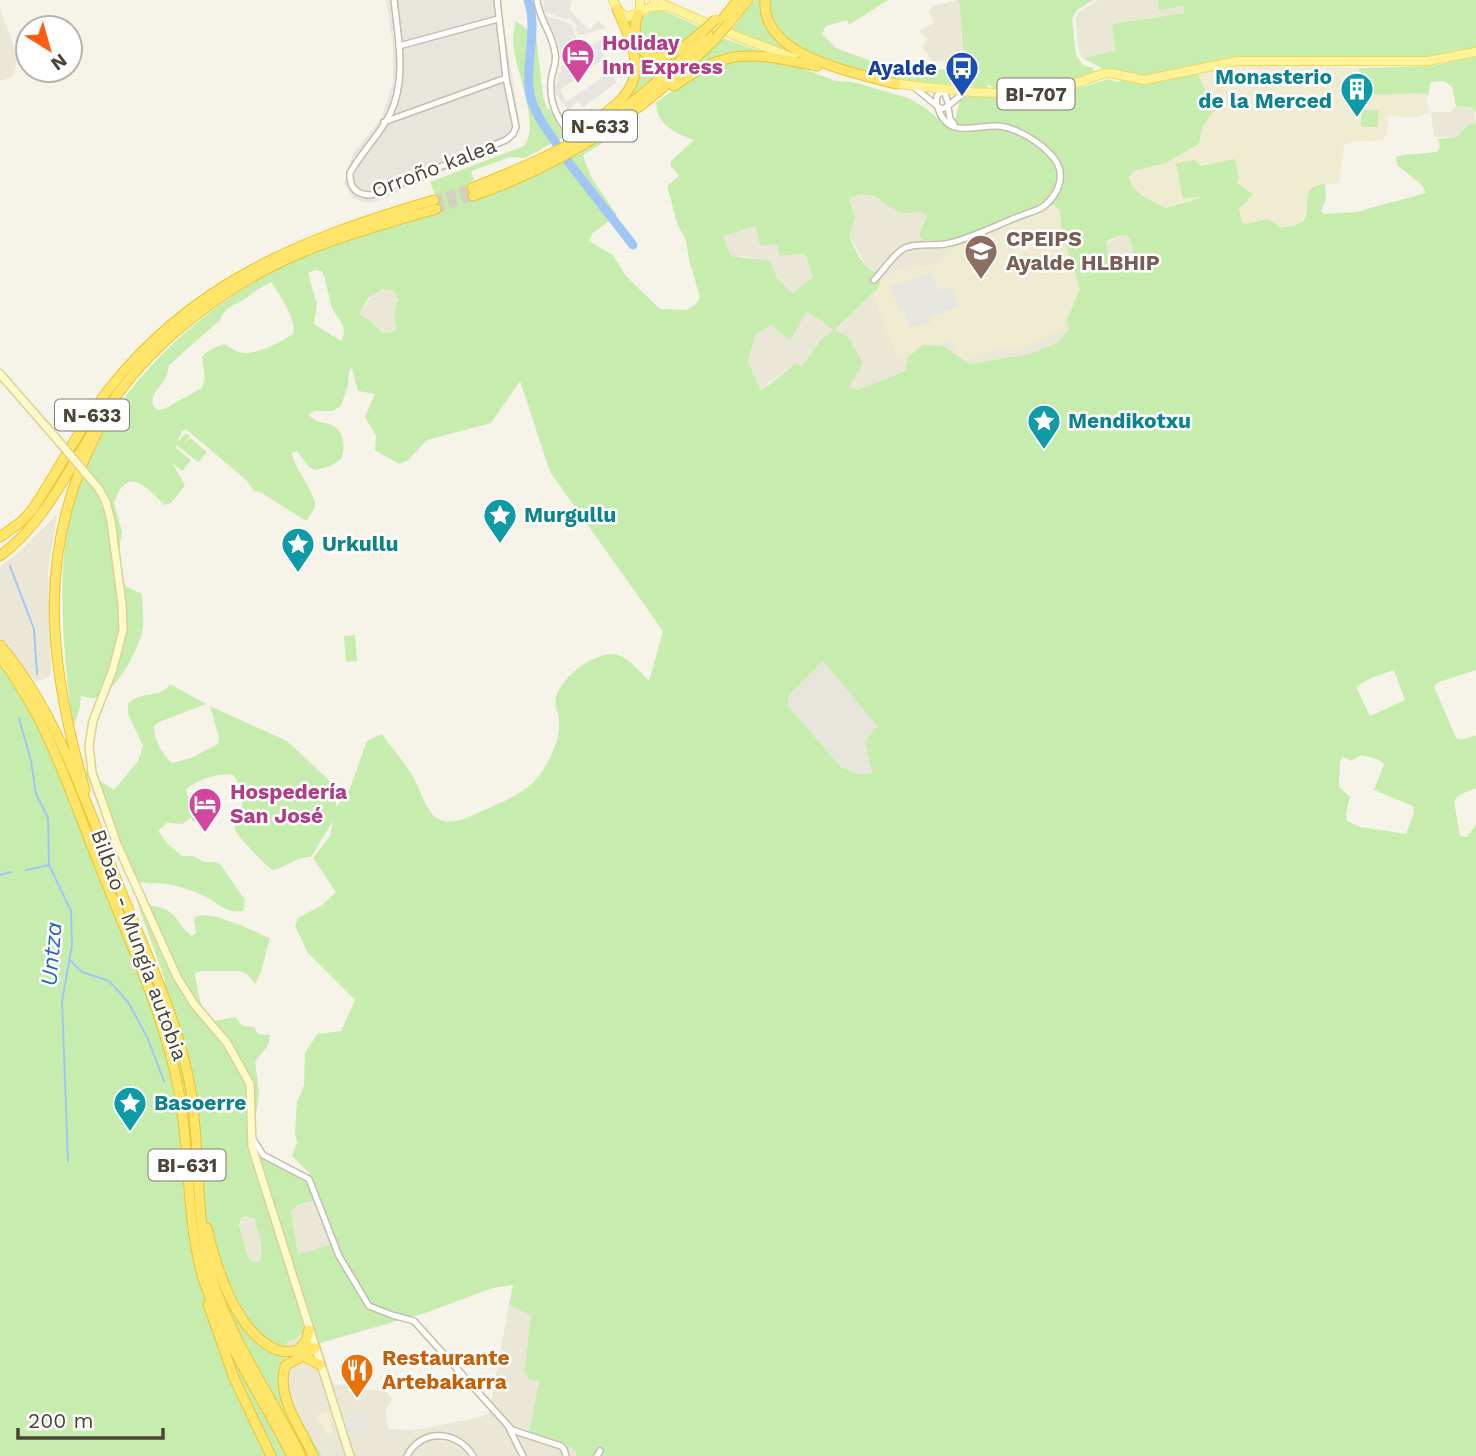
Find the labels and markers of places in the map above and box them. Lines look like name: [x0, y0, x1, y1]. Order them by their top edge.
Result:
place label: Holiday Inn Express: [602, 30, 723, 79]
hotel icon: Holiday Inn Express: [559, 36, 597, 85]
bus stop icon: Ayalde: [943, 49, 981, 98]
place label: Ayalde: [868, 55, 937, 80]
place label: Monasterio de la Merced: [1198, 64, 1332, 113]
building icon: Monasterio de la Merced: [1338, 70, 1376, 119]
place label: CPEIPS Ayalde HLBHIP: [1006, 226, 1160, 275]
school or university icon: CPEIPS Ayalde HLBHIP: [962, 232, 1000, 281]
place icon: Mendikotxu: [1025, 402, 1063, 451]
place label: Mendikotxu: [1068, 408, 1191, 433]
place icon: Murgullu: [481, 496, 519, 545]
place label: Murgullu: [524, 502, 616, 527]
place icon: Urkullu: [279, 525, 317, 574]
place label: Urkullu: [322, 531, 399, 556]
place label: Hospedería San José: [230, 779, 348, 828]
hotel icon: Hospedería San José: [186, 785, 224, 834]
place icon: Basoerre: [111, 1084, 149, 1133]
place label: Basoerre: [154, 1090, 246, 1115]
place label: Restaurante Artebakarra: [382, 1345, 510, 1394]
restaurant icon: Restaurante Artebakarra: [338, 1351, 376, 1400]

